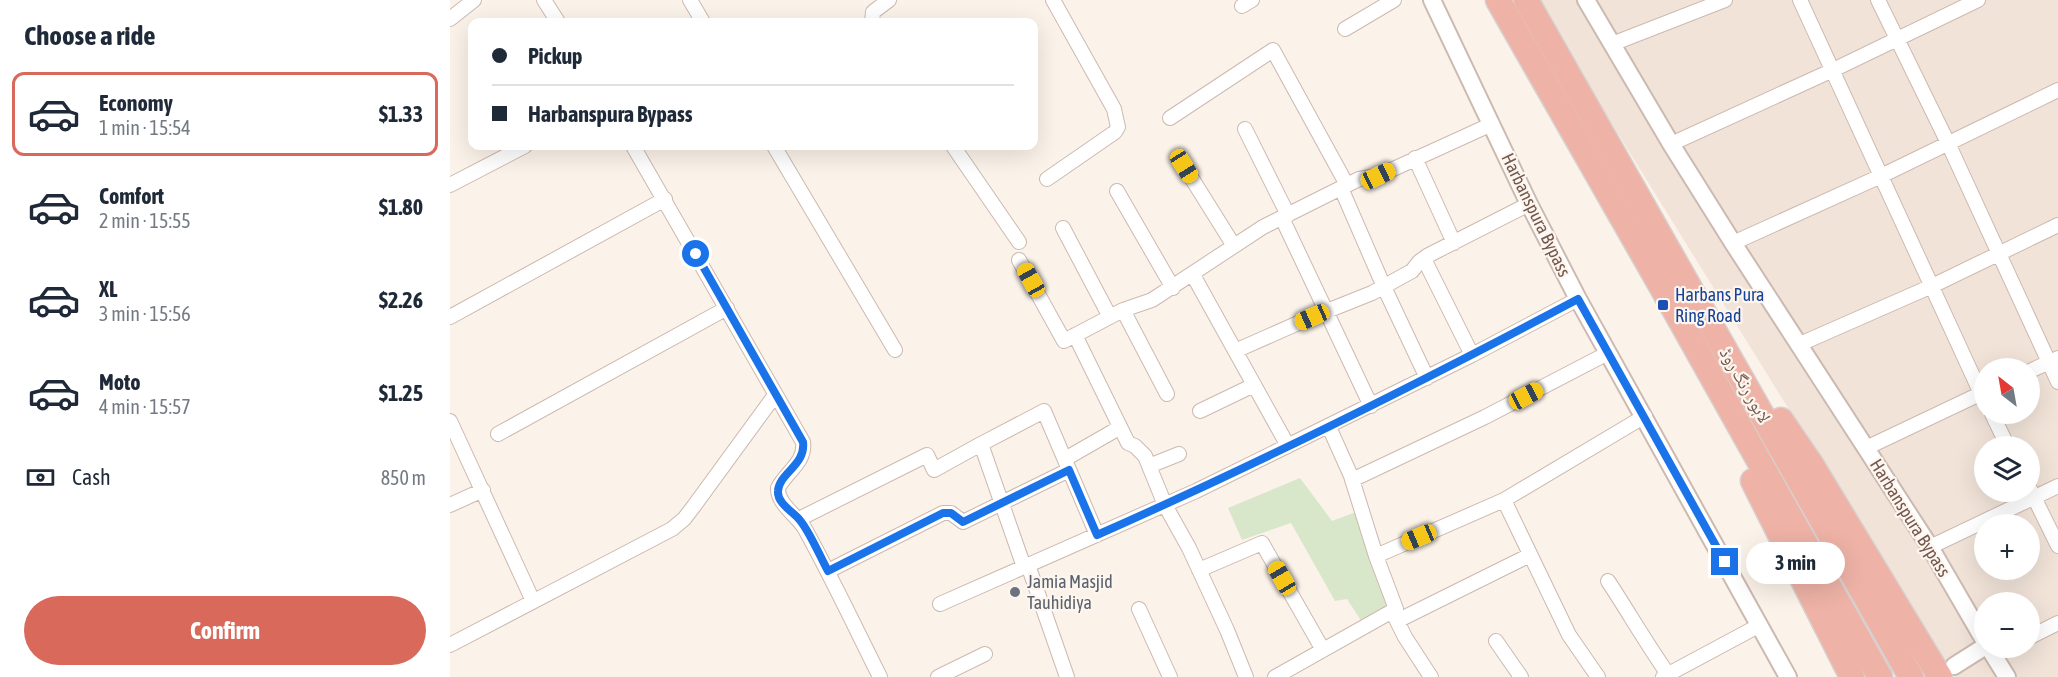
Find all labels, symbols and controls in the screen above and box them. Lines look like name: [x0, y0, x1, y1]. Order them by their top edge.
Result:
text: Choose a ride: [24, 20, 156, 51]
text: Pickup: [528, 43, 583, 69]
icon: car: [27, 87, 81, 141]
text: Economy: [99, 90, 173, 116]
text: $1.33: [379, 101, 423, 127]
text: Harbanspura Bypass: [528, 101, 693, 127]
text: 1 min · 15:54: [99, 116, 191, 139]
car: [1167, 146, 1201, 186]
street label: Harbanspura Bypass: [1497, 150, 1575, 280]
car: [1358, 160, 1398, 192]
icon: car: [27, 180, 81, 234]
text: Comfort: [99, 183, 164, 209]
text: $1.80: [379, 194, 423, 220]
text: 2 min · 15:55: [99, 209, 191, 232]
route start: [682, 240, 709, 267]
car: [1014, 260, 1048, 300]
icon: car: [27, 273, 81, 327]
text: XL: [99, 276, 117, 302]
place label: Harbans Pura Ring Road: [1675, 284, 1764, 326]
text: $2.26: [379, 287, 423, 313]
marker: Harbans Pura Ring Road: [1656, 298, 1670, 312]
car: [1292, 301, 1332, 333]
text: 3 min · 15:56: [99, 302, 191, 325]
street label: لاہور رنگ روڈ: [1716, 343, 1775, 426]
north arrow: [1974, 358, 2040, 424]
map controls: [1974, 358, 2040, 658]
icon: car: [27, 366, 81, 420]
text: Moto: [99, 369, 141, 395]
text: $1.25: [379, 380, 423, 406]
car: [1506, 380, 1546, 412]
text: 4 min · 15:57: [99, 395, 191, 418]
button: layers: [1974, 436, 2040, 502]
street label: Harbanspura Bypass: [1866, 455, 1955, 580]
icon: cash: [24, 461, 57, 494]
text: Cash: [72, 464, 111, 490]
text: 850 m: [381, 466, 426, 489]
button: +: [1974, 514, 2040, 580]
car: [1399, 522, 1439, 552]
callout: 3 min: [1746, 541, 1845, 583]
route end: [1711, 548, 1738, 575]
text: 3 min: [1775, 551, 1816, 574]
car: [1265, 558, 1299, 598]
place label: Jamia Masjid Tauhidiya: [1027, 571, 1113, 613]
marker: Jamia Masjid Tauhidiya: [1008, 585, 1022, 599]
button: −: [1974, 592, 2040, 658]
button: Confirm: [24, 596, 426, 665]

